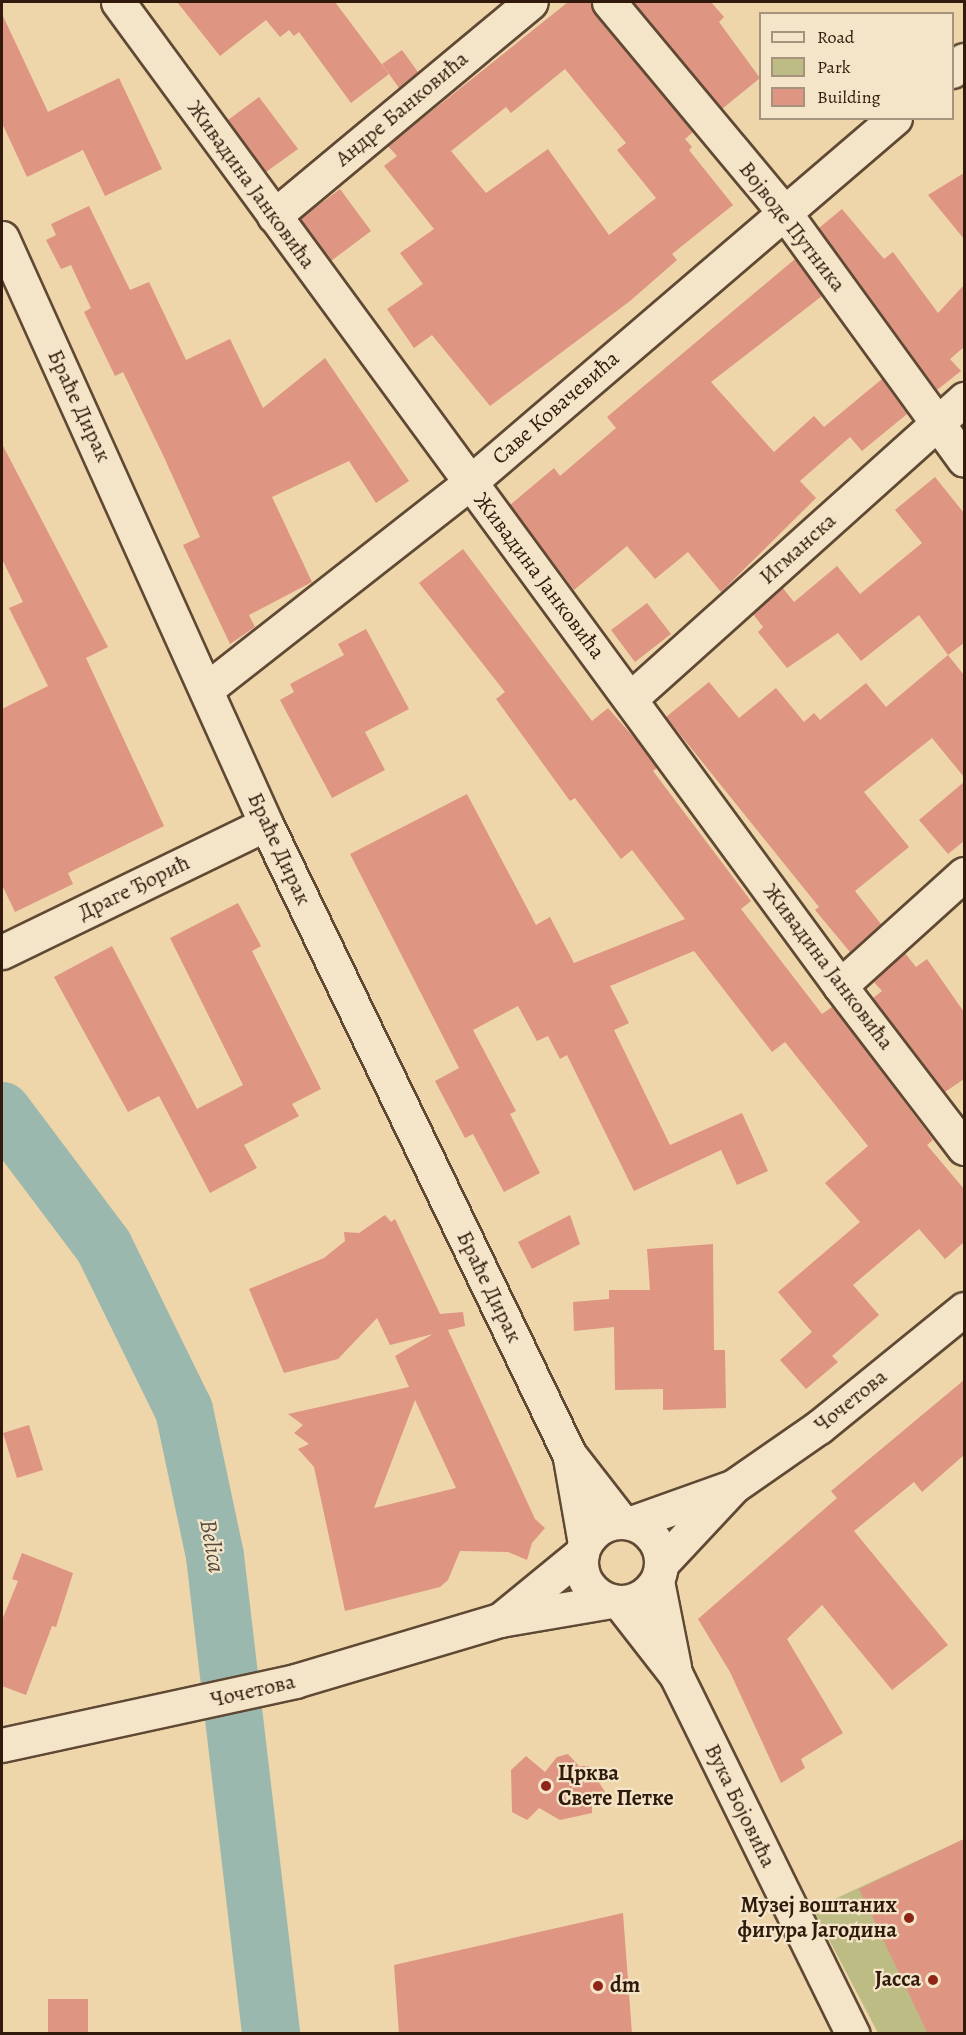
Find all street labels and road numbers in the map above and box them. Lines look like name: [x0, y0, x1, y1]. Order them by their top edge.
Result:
street label: Андре Банковића: [330, 46, 474, 172]
street label: Живадина Јанковића: [181, 96, 321, 274]
street label: Војводе Путника: [733, 157, 851, 297]
street label: Браће Дирак: [41, 346, 117, 466]
street label: Саве Ковачевића: [487, 346, 625, 470]
street label: Живадина Јанковића: [468, 488, 610, 664]
street label: Игманска: [754, 508, 842, 590]
street label: Браће Дирак: [241, 789, 317, 909]
street label: Драге Ђорић: [74, 850, 194, 926]
street label: Живадина Јанковића: [757, 879, 899, 1055]
street label: Браће Дирак: [451, 1227, 527, 1347]
street label: Чочетова: [809, 1364, 893, 1438]
street label: Чочетова: [208, 1668, 298, 1714]
street label: Вука Бојовића: [699, 1740, 781, 1872]

